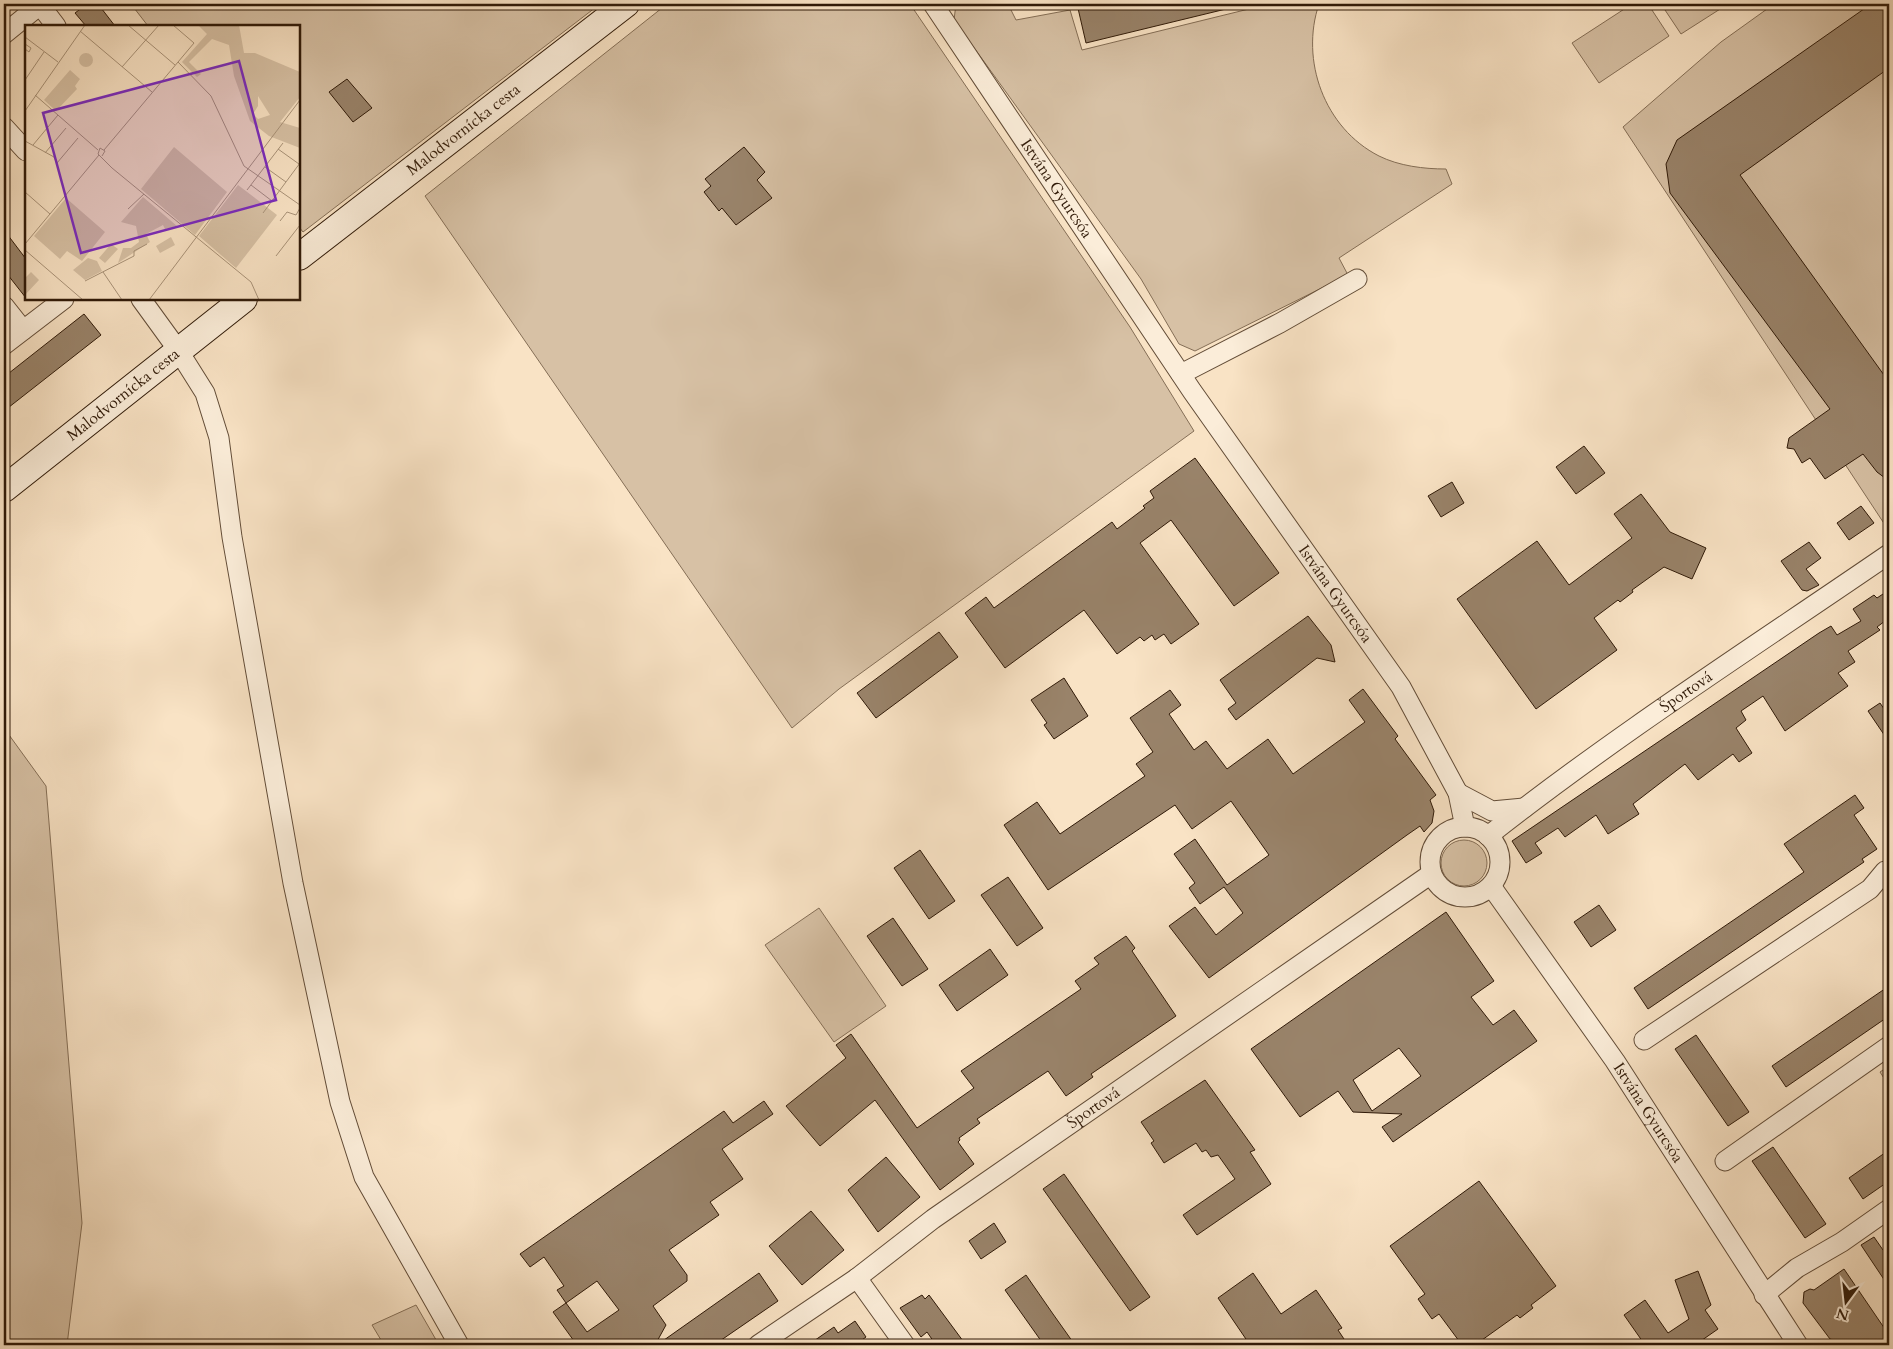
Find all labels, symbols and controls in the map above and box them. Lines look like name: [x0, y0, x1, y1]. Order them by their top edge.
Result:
inset map: [25, 25, 300, 300]
street label: Malodvornícka cesta: [402, 79, 525, 181]
street label: Istvána Gyurcsóa: [1015, 135, 1098, 243]
street label: Malodvornícka cesta: [62, 343, 184, 446]
street label: Istvána Gyurcsóa: [1293, 540, 1377, 647]
street label: Športová: [1655, 666, 1717, 718]
street label: Istvána Gyurcsóa: [1608, 1058, 1689, 1167]
street label: Športová: [1063, 1082, 1124, 1134]
north arrow: [1820, 1276, 1870, 1326]
text: N: [1834, 1303, 1851, 1325]

